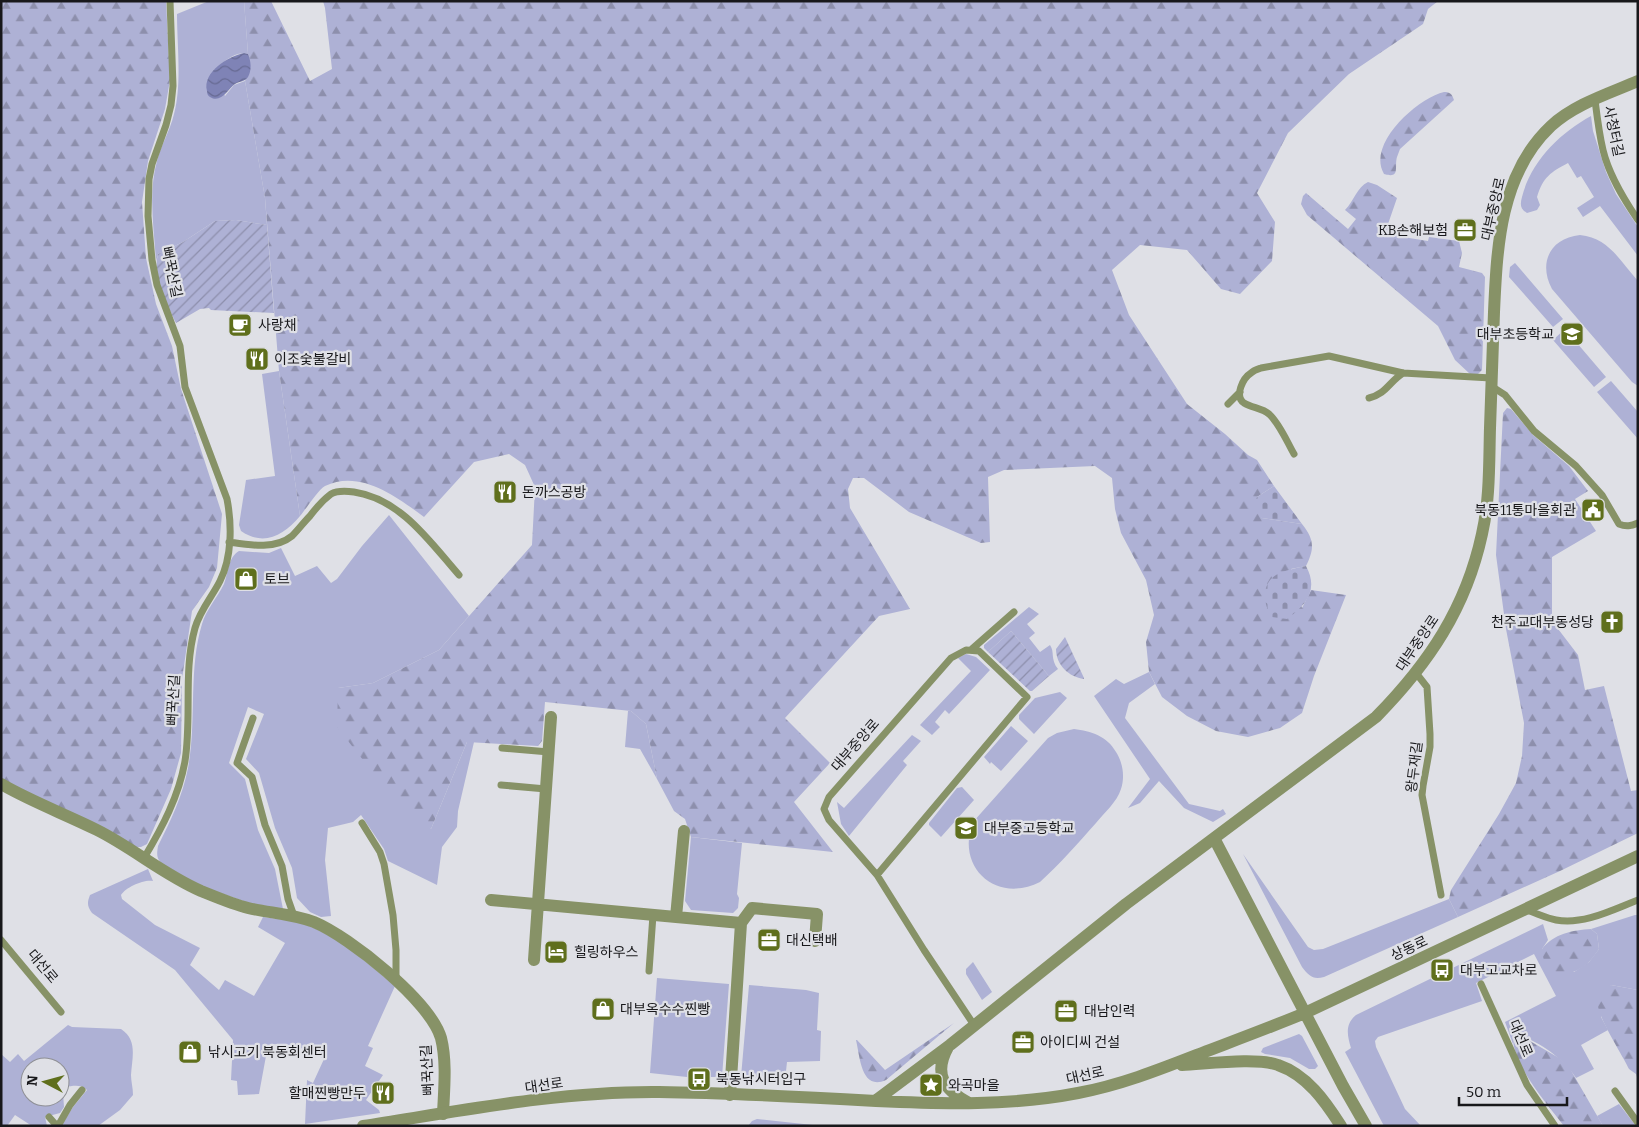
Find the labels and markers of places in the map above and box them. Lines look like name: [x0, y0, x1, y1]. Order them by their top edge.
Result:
office icon: KB손해보험: [1452, 217, 1478, 243]
place label: KB손해보험: [1378, 222, 1448, 239]
cafe icon: 사랑채: [227, 312, 253, 338]
place label: 사랑채: [258, 317, 297, 334]
school or university icon: 대부초등학교: [1559, 321, 1585, 347]
place label: 대부초등학교: [1477, 326, 1554, 343]
restaurant icon: 이조숯불갈비: [244, 346, 270, 372]
place label: 이조숯불갈비: [274, 351, 351, 368]
restaurant icon: 돈까스공방: [492, 479, 518, 505]
place label: 돈까스공방: [522, 484, 587, 501]
public building icon: 북동11통마을회관: [1580, 497, 1606, 523]
place label: 북동11통마을회관: [1474, 502, 1576, 519]
shop icon: 토브: [233, 566, 259, 592]
place label: 토브: [264, 571, 290, 588]
church icon: 천주교대부동성당: [1599, 609, 1625, 635]
place label: 천주교대부동성당: [1491, 614, 1594, 631]
school or university icon: 대부중고등학교: [953, 815, 979, 841]
place label: 대부중고등학교: [984, 820, 1074, 837]
office icon: 대신택배: [756, 927, 782, 953]
place label: 대신택배: [786, 932, 838, 949]
hotel icon: 힐링하우스: [543, 939, 569, 965]
place label: 힐링하우스: [574, 944, 639, 961]
bus stop icon: 대부고교차로: [1429, 957, 1455, 983]
place label: 대부고교차로: [1460, 962, 1537, 979]
shop icon: 대부옥수수찐빵: [590, 996, 616, 1022]
office icon: 대남인력: [1053, 998, 1079, 1024]
place label: 대부옥수수찐빵: [620, 1001, 710, 1018]
place label: 대남인력: [1084, 1003, 1136, 1020]
office icon: 아이디씨 건설: [1010, 1029, 1036, 1055]
place label: 아이디씨 건설: [1040, 1034, 1120, 1051]
shop icon: 낚시고기 북동회센터: [177, 1039, 203, 1065]
place label: 낚시고기 북동회센터: [208, 1044, 327, 1061]
bus stop icon: 북동낚시터입구: [686, 1066, 712, 1092]
place label: 북동낚시터입구: [716, 1071, 806, 1088]
place icon: 와곡마을: [918, 1072, 944, 1098]
place label: 와곡마을: [948, 1077, 1000, 1094]
restaurant icon: 할매찐빵만두: [370, 1080, 396, 1106]
place label: 할매찐빵만두: [289, 1085, 366, 1102]

